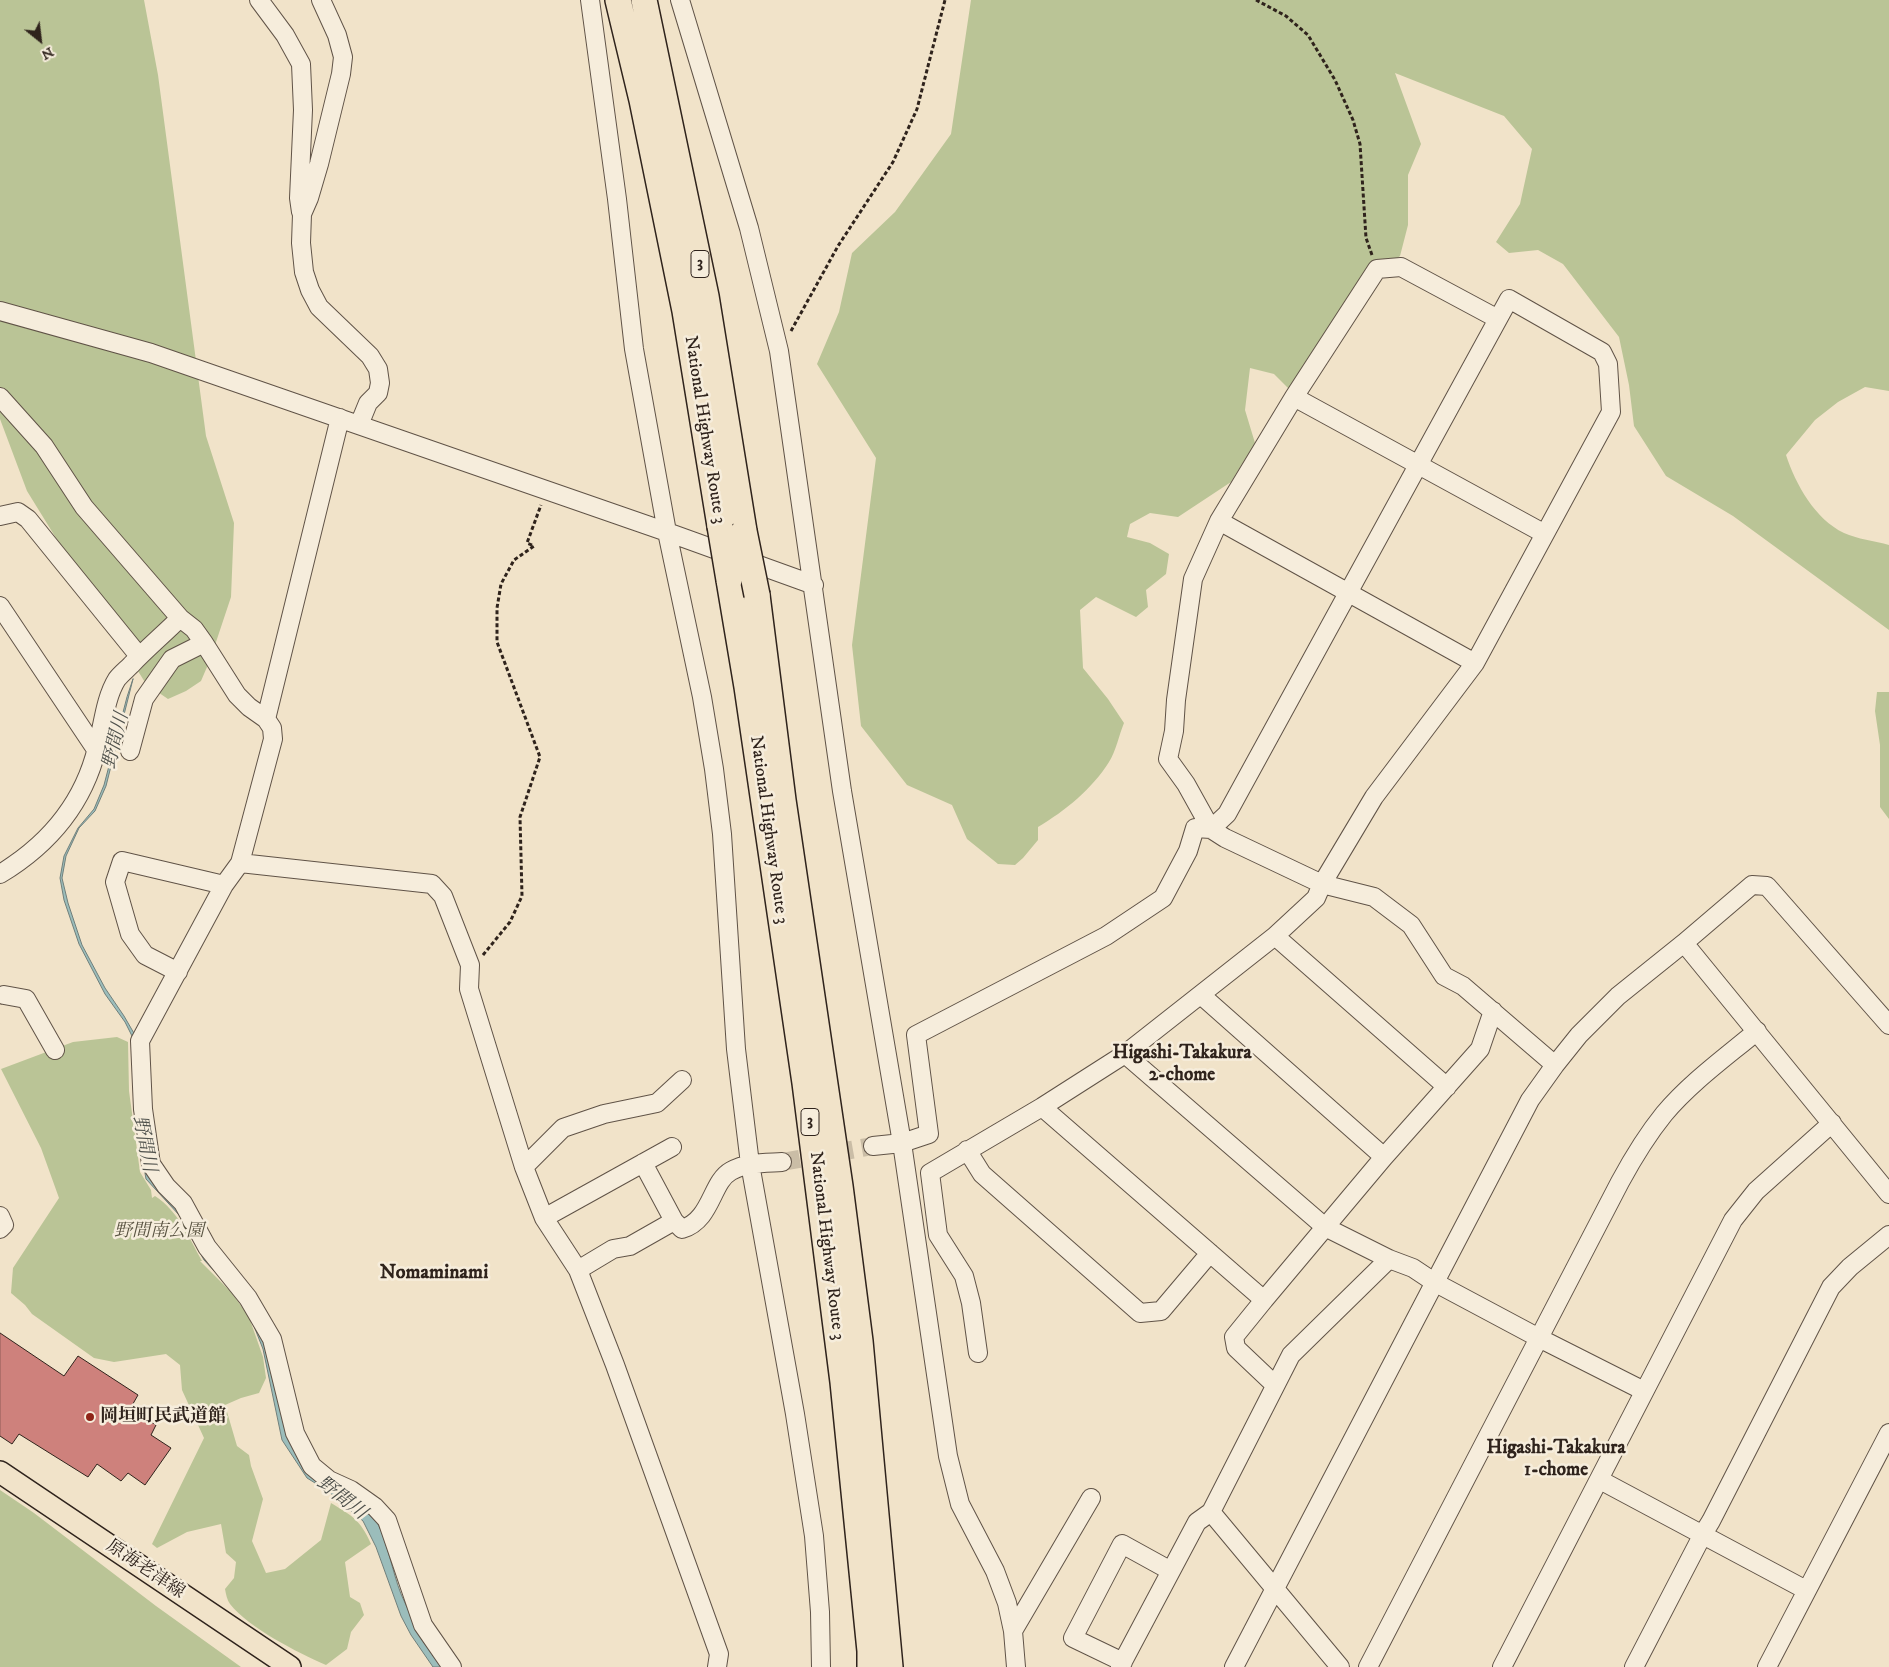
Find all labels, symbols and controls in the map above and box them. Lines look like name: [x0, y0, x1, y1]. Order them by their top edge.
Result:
north arrow: [15, 15, 65, 65]
text: N: [38, 42, 57, 64]
road number: 3: [691, 250, 709, 278]
street label: National Highway Route 3: [678, 335, 730, 525]
water label: 野間川: [99, 711, 135, 771]
street label: National Highway Route 3: [744, 734, 792, 926]
district label: Higashi-Takakura 2-chome: [1113, 1043, 1251, 1087]
road number: 3: [801, 1108, 819, 1136]
water label: 野間川: [126, 1114, 160, 1174]
street label: National Highway Route 3: [804, 1150, 848, 1342]
park label: 野間南公園: [114, 1221, 204, 1243]
district label: Nomaminami: [380, 1262, 488, 1286]
place label: 岡垣町民武道館: [100, 1406, 226, 1428]
marker: 岡垣町民武道館: [84, 1411, 96, 1423]
district label: Higashi-Takakura 1-chome: [1487, 1438, 1625, 1482]
water label: 野間川: [312, 1472, 370, 1526]
street label: 原海老津線: [102, 1536, 188, 1604]

